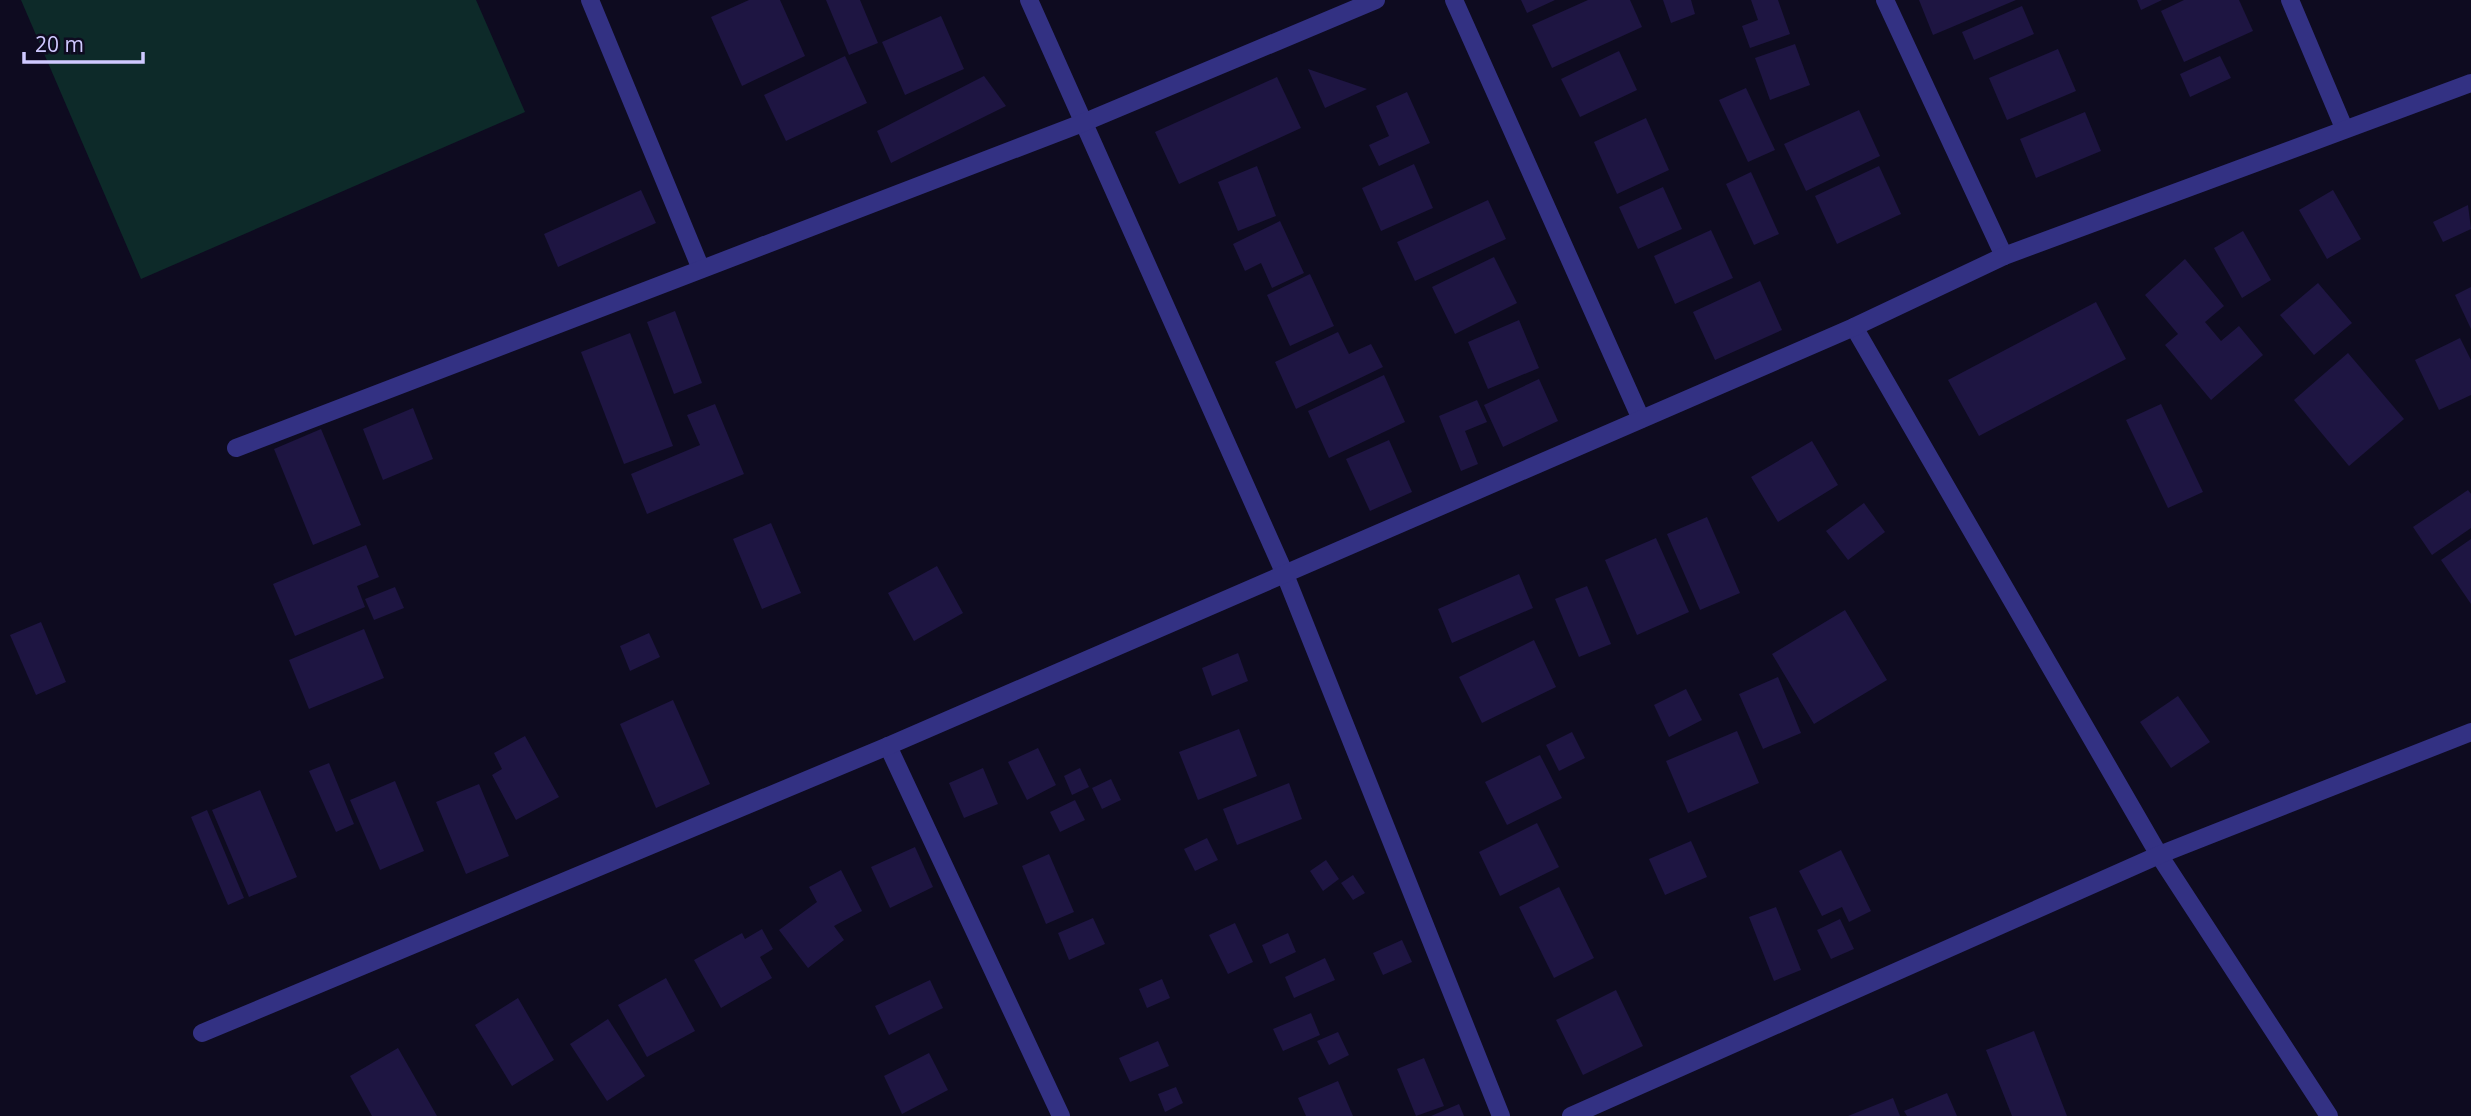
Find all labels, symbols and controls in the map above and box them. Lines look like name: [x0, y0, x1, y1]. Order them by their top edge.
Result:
scale bar: [24, 21, 144, 65]
text: 20 m: [35, 30, 84, 58]

